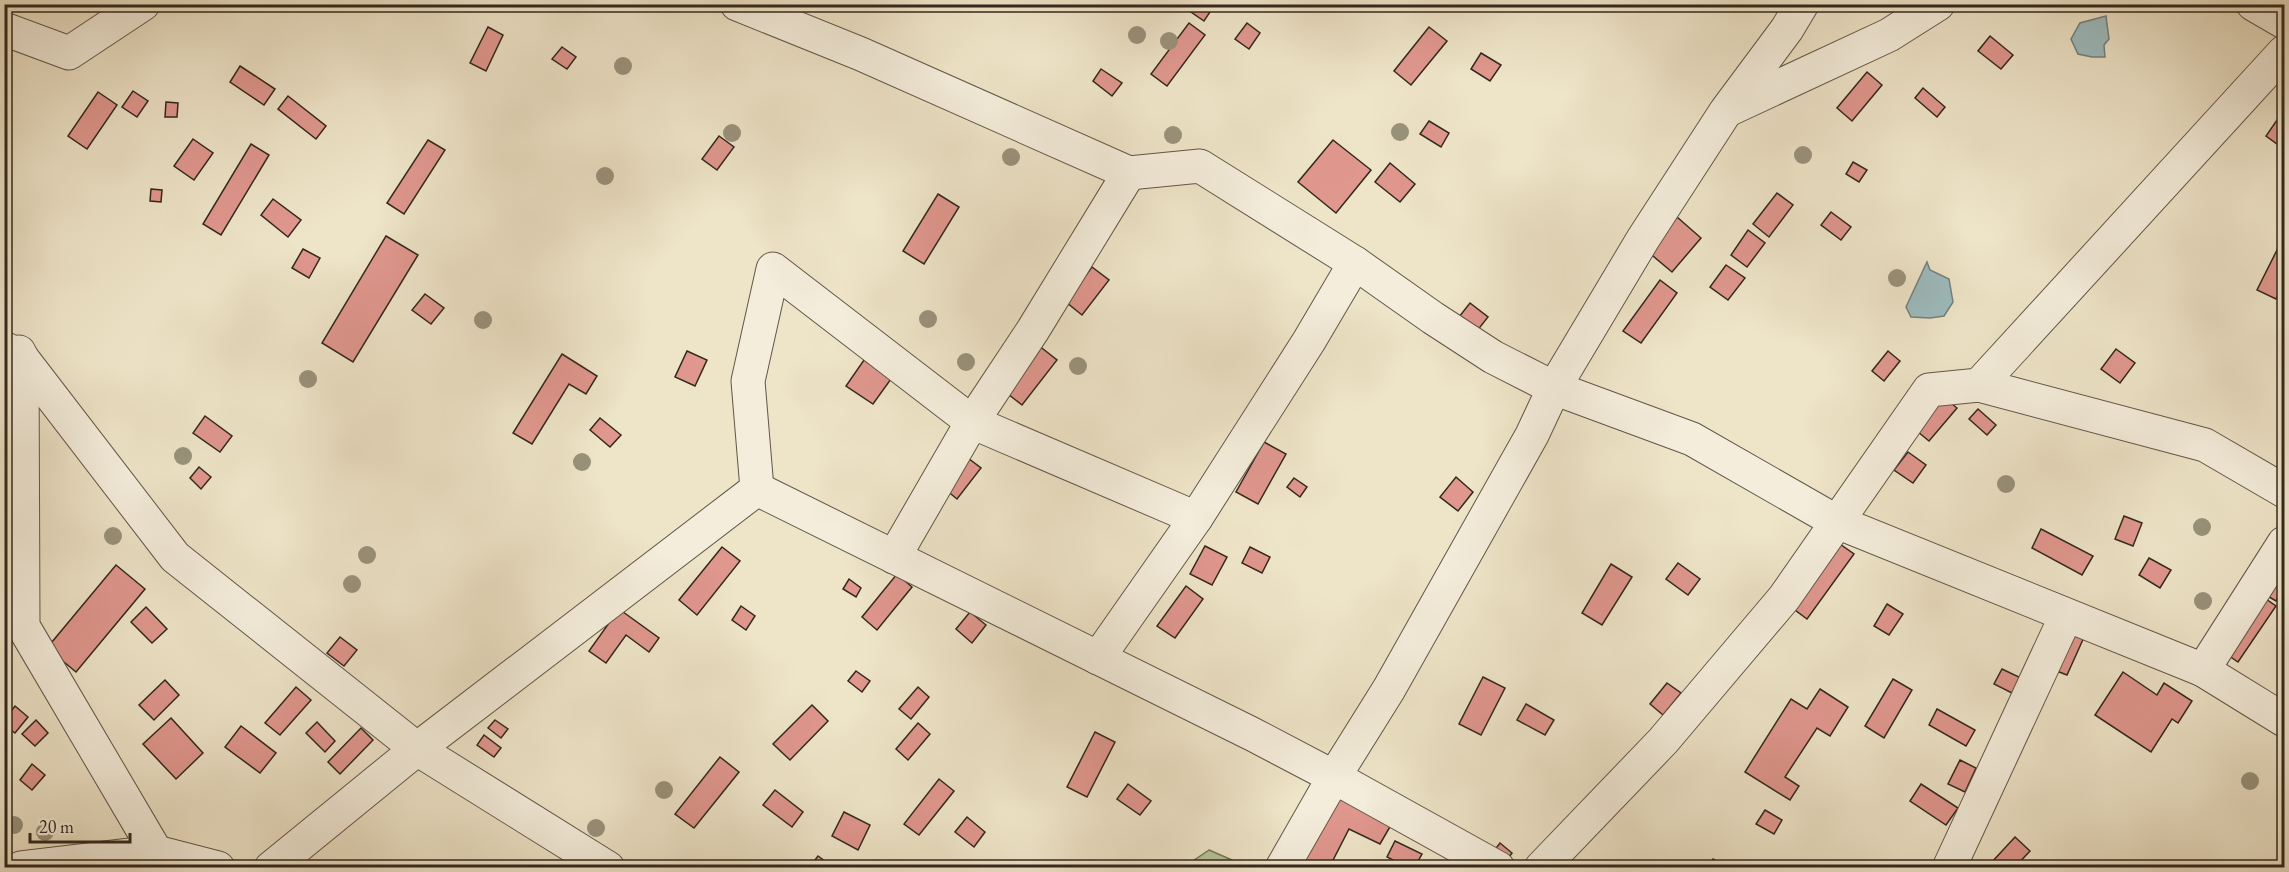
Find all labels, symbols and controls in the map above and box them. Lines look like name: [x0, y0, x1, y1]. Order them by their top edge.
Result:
scale bar: [30, 806, 130, 844]
text: 20 m: [39, 815, 74, 838]

